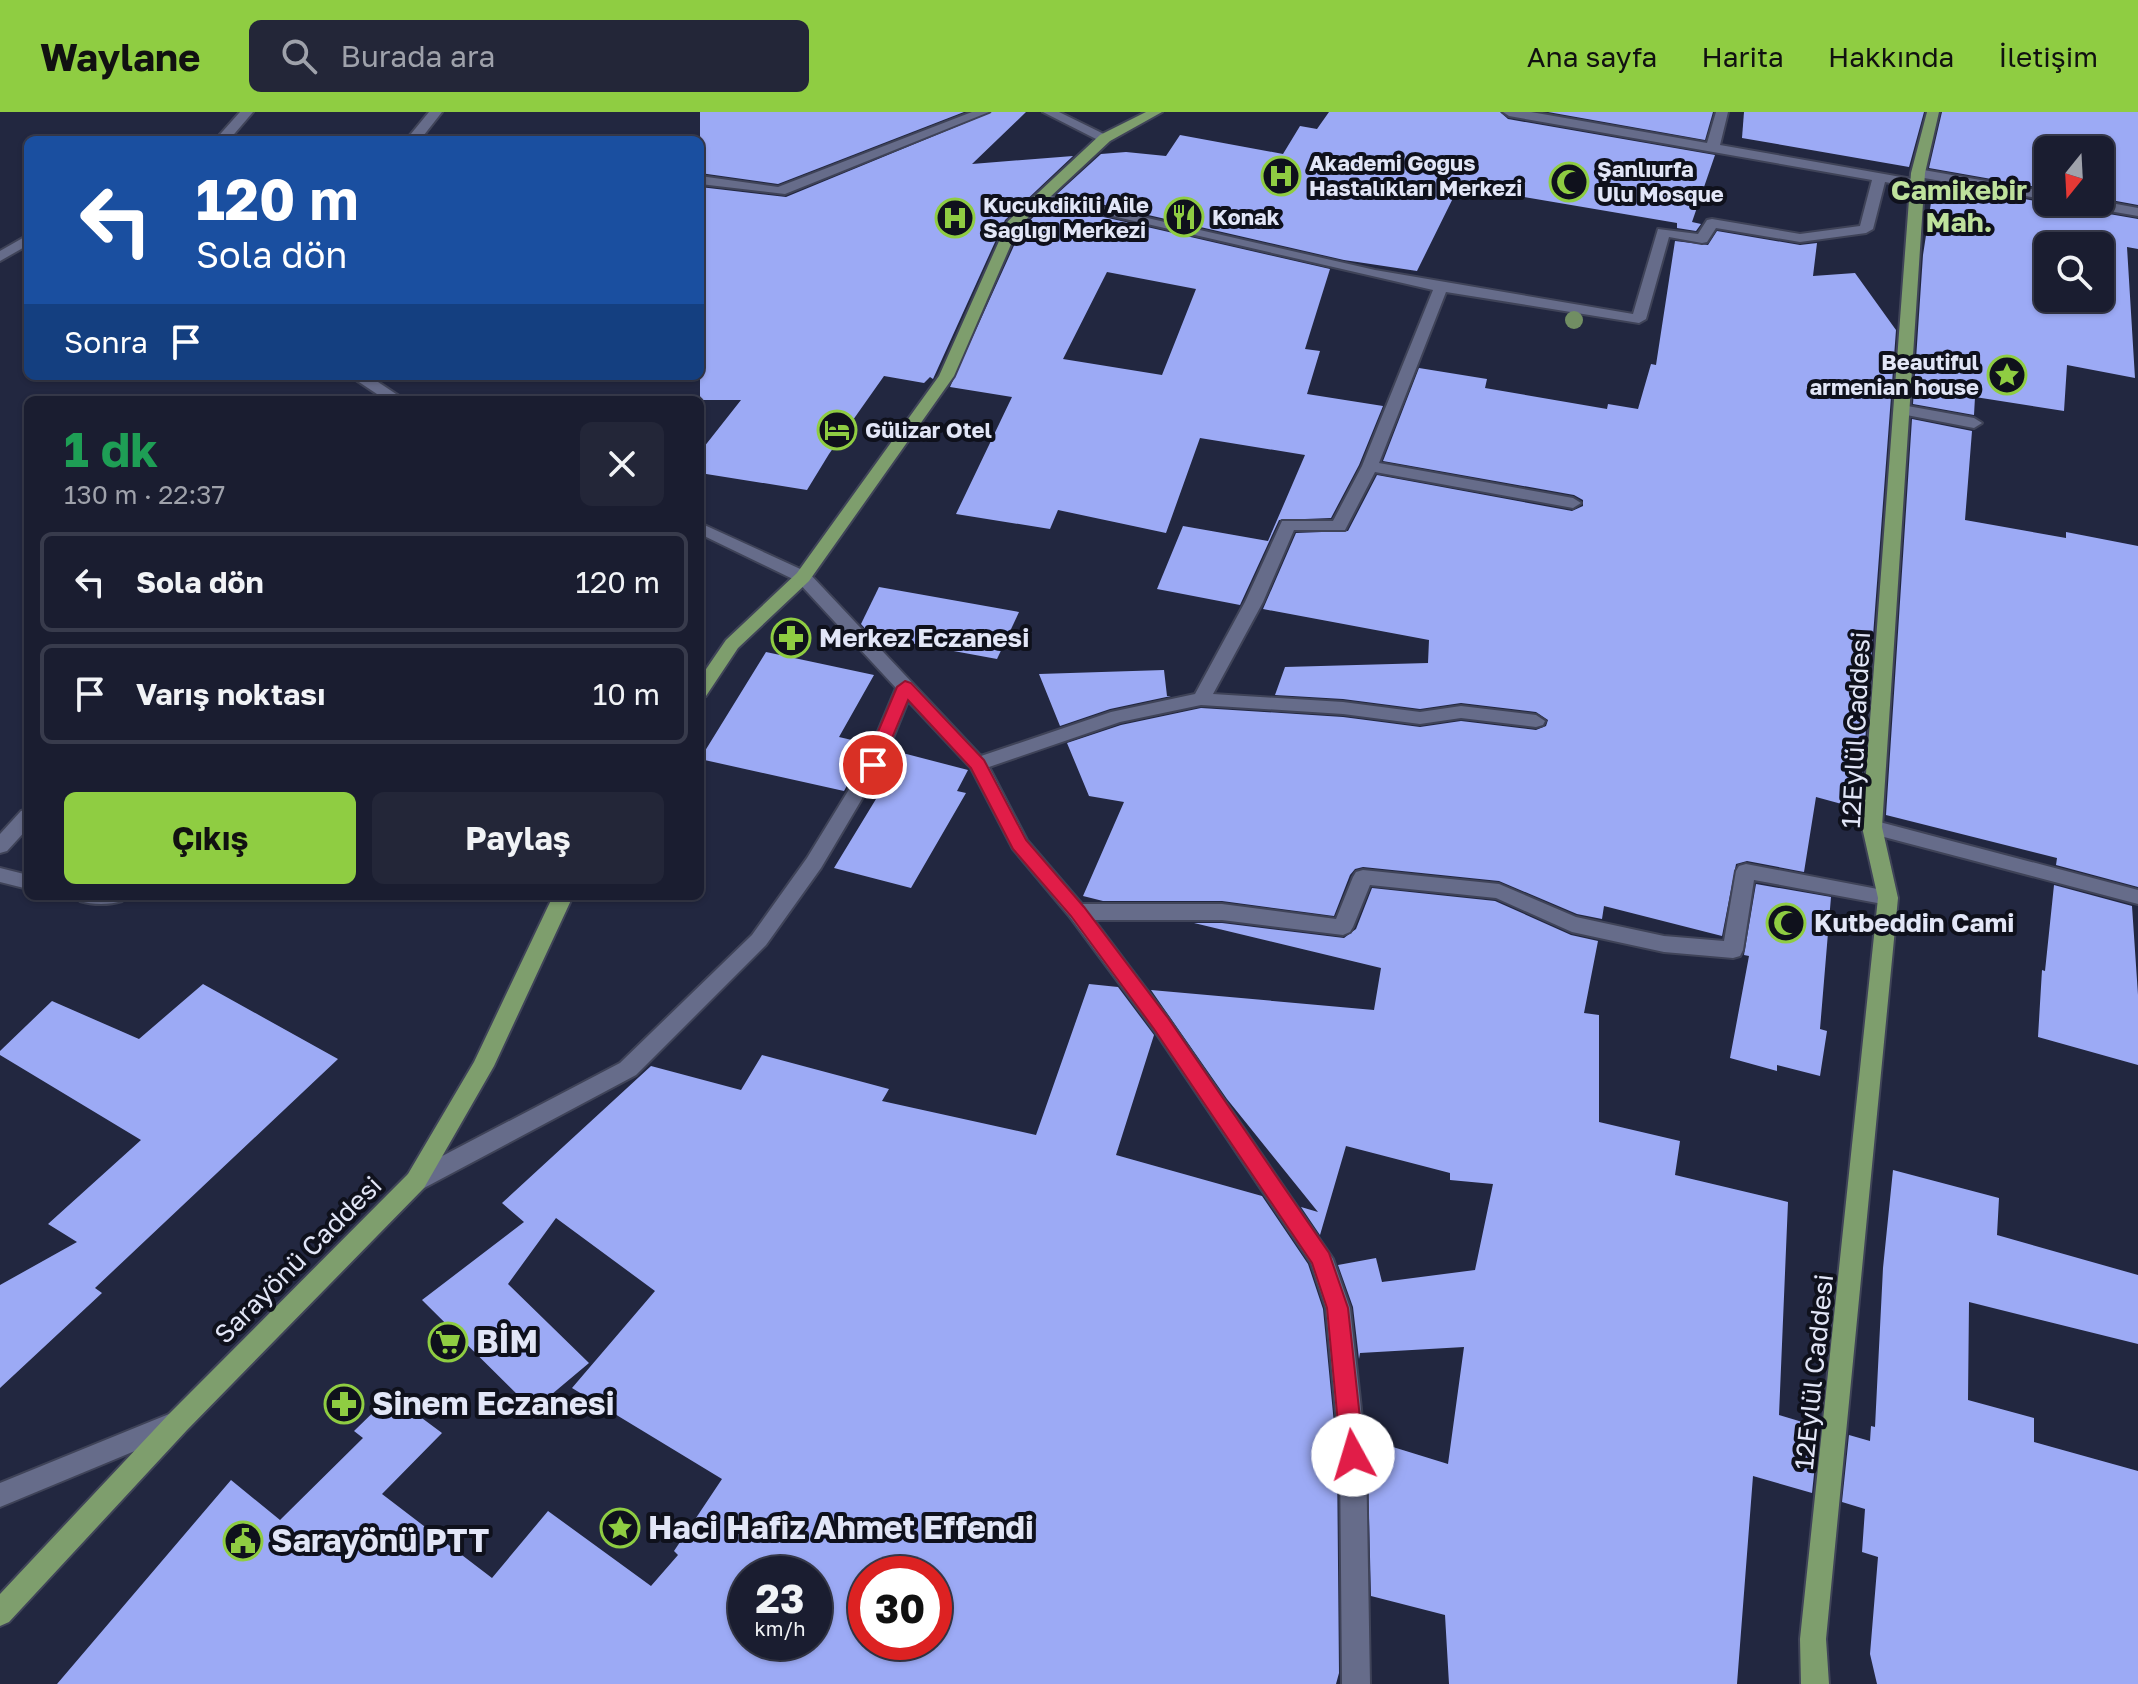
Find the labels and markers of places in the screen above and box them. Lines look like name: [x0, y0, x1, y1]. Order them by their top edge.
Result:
place label: Akademi Gogus Hastalıkları Merkezi: [1309, 149, 1522, 201]
hospital icon: Akademi Gogus Hastalıkları Merkezi: [1260, 155, 1302, 197]
place label: Şanlıurfa Ulu Mosque: [1597, 155, 1724, 207]
mosque icon: Şanlıurfa Ulu Mosque: [1548, 161, 1590, 203]
place label: Kucukdikili Aile Saglıgı Merkezi: [983, 191, 1149, 243]
restaurant icon: Konak: [1163, 196, 1205, 238]
hospital icon: Kucukdikili Aile Saglıgı Merkezi: [934, 197, 976, 239]
place label: Konak: [1212, 203, 1280, 230]
place label: Beautiful armenian house: [1810, 348, 1979, 400]
place icon: Beautiful armenian house: [1986, 354, 2028, 396]
hotel icon: Gülizar Otel: [816, 409, 858, 451]
place label: Gülizar Otel: [865, 416, 992, 443]
pharmacy icon: Merkez Eczanesi: [770, 617, 812, 659]
place label: Merkez Eczanesi: [819, 622, 1029, 653]
pin: [839, 731, 907, 799]
mosque icon: Kutbeddin Cami: [1765, 902, 1807, 944]
place label: Kutbeddin Cami: [1814, 907, 2014, 938]
supermarket icon: BİM: [427, 1321, 469, 1363]
place label: BİM: [476, 1322, 538, 1360]
pharmacy icon: Sinem Eczanesi: [323, 1383, 365, 1425]
place label: Sinem Eczanesi: [372, 1384, 614, 1422]
place icon: Haci Hafiz Ahmet Effendi: [599, 1507, 641, 1549]
place label: Haci Hafiz Ahmet Effendi: [648, 1508, 1034, 1546]
public building icon: Sarayönü PTT: [222, 1520, 264, 1562]
place label: Sarayönü PTT: [271, 1521, 489, 1559]

